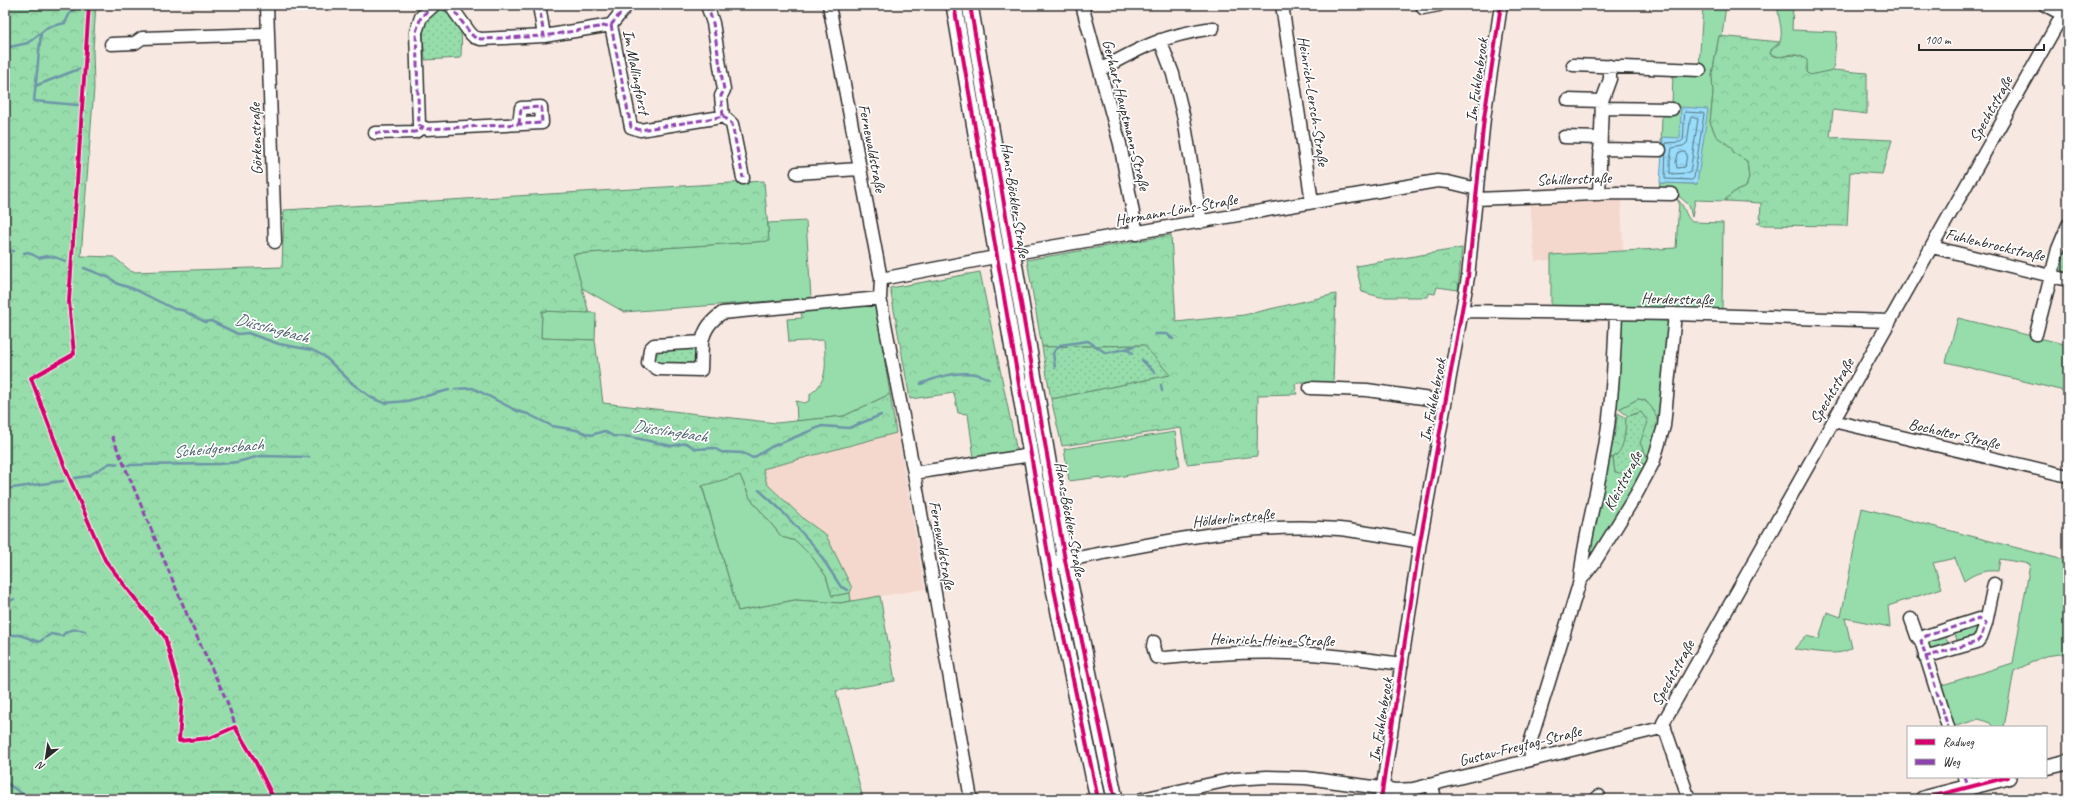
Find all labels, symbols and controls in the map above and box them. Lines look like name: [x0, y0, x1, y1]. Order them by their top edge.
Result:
scale bar: [1919, 26, 2044, 52]
street label: Im Mallingforst: [618, 28, 655, 119]
text: 100 m: [1925, 32, 1952, 48]
street label: Heinrich-Lersch-Straße: [1293, 35, 1333, 169]
street label: Im Fuhlenbrock: [1461, 36, 1493, 123]
street label: Gerhart-Hauptmann-Straße: [1098, 37, 1155, 194]
street label: Spechtstraße: [1965, 71, 2018, 145]
street label: Görkenstraße: [245, 101, 267, 175]
street label: Fernewaldstraße: [854, 102, 891, 195]
street label: Hans-Böckler-Straße: [996, 141, 1034, 261]
street label: Schillerstraße: [1536, 168, 1613, 190]
street label: Hermann-Löns-Straße: [1113, 189, 1240, 231]
street label: Fuhlenbrockstraße: [1944, 224, 2048, 266]
street label: Herderstraße: [1641, 288, 1715, 310]
water label: Düsslingbach: [233, 308, 312, 348]
street label: Spechtstraße: [1805, 353, 1860, 427]
street label: Im Fuhlenbrock: [1415, 355, 1451, 443]
street label: Bocholter Straße: [1907, 414, 2003, 455]
water label: Düsslingbach: [631, 415, 710, 447]
water label: Scheidgensbach: [172, 433, 265, 462]
street label: Kleiststraße: [1599, 446, 1648, 514]
street label: Hans-Böckler-Straße: [1050, 460, 1090, 580]
street label: Fernewaldstraße: [924, 499, 960, 592]
street label: Hölderlinstraße: [1191, 504, 1277, 532]
street label: Heinrich-Heine-Straße: [1210, 629, 1336, 651]
street label: Spechtstraße: [1647, 635, 1700, 709]
street label: Im Fuhlenbrock: [1365, 676, 1398, 763]
street label: Gustav-Freytag-Straße: [1457, 721, 1585, 771]
legend: [1907, 726, 2047, 778]
text: Radweg: [1943, 734, 1974, 750]
north arrow: [26, 738, 66, 778]
text: Weg: [1943, 754, 1961, 770]
text: N: [33, 758, 47, 774]

